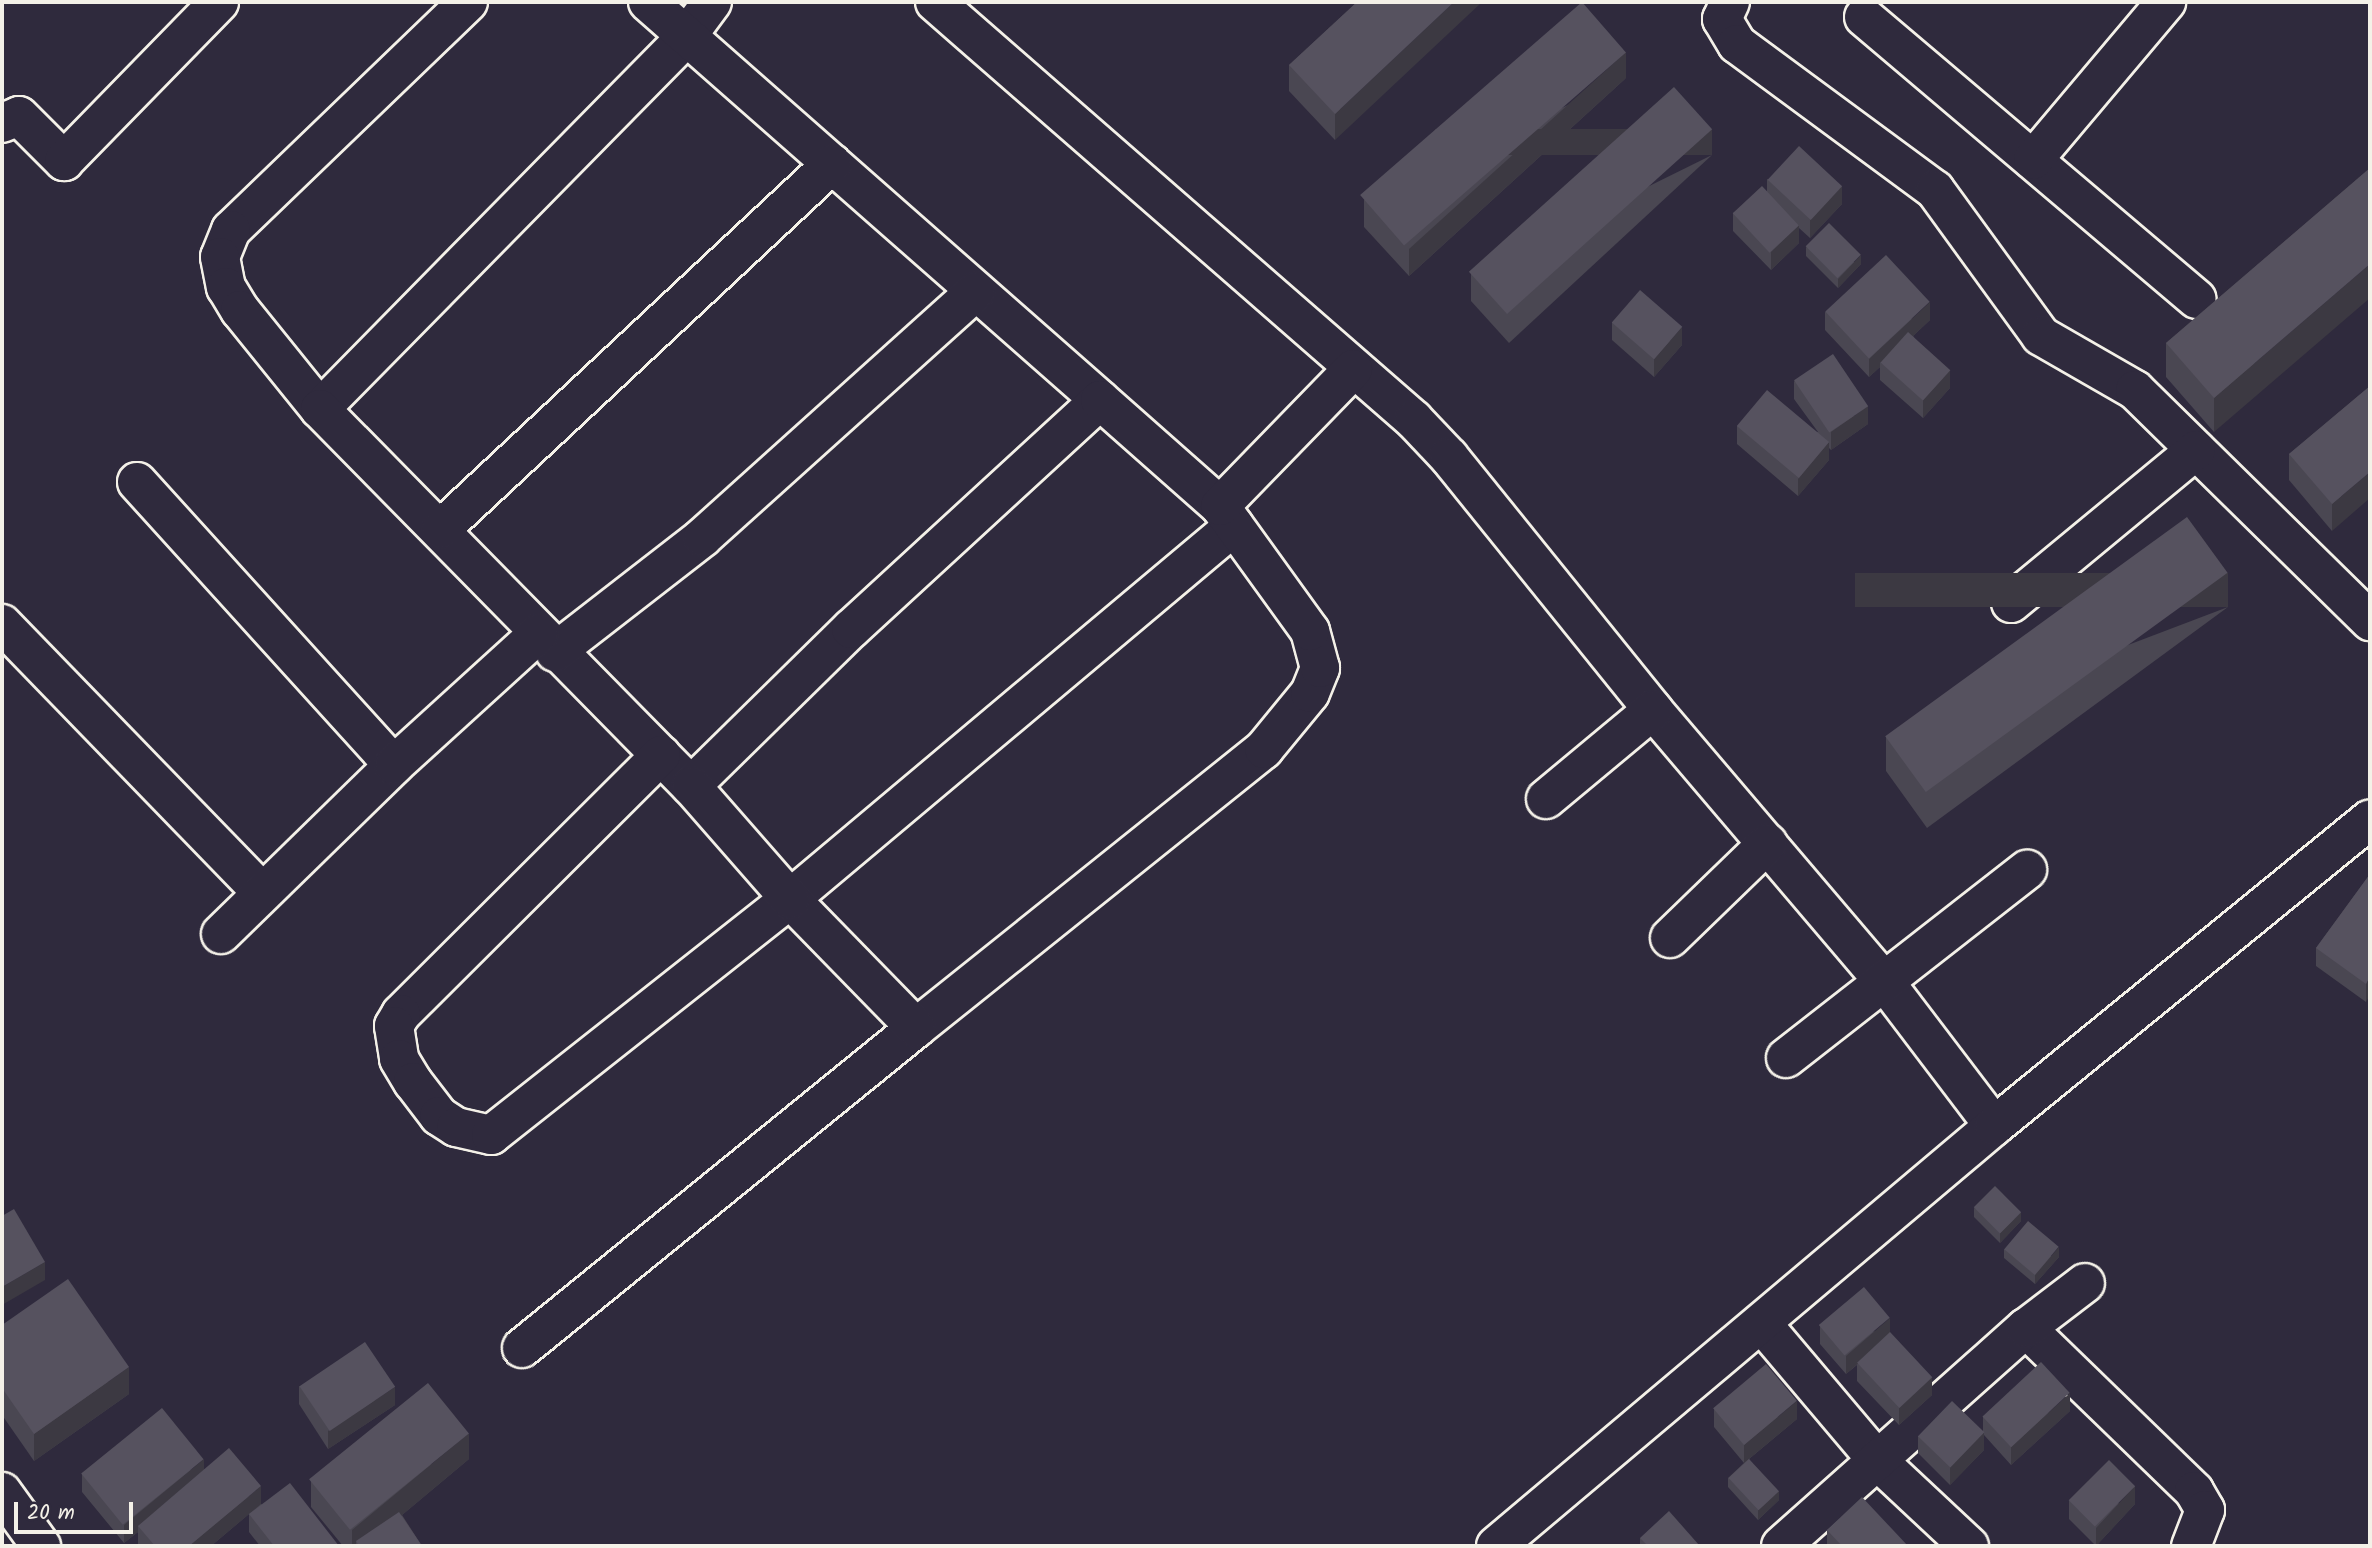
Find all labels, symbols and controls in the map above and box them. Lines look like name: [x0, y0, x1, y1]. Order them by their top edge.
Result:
scale bar: [18, 1488, 136, 1532]
text: 20 m: [27, 1497, 75, 1530]

